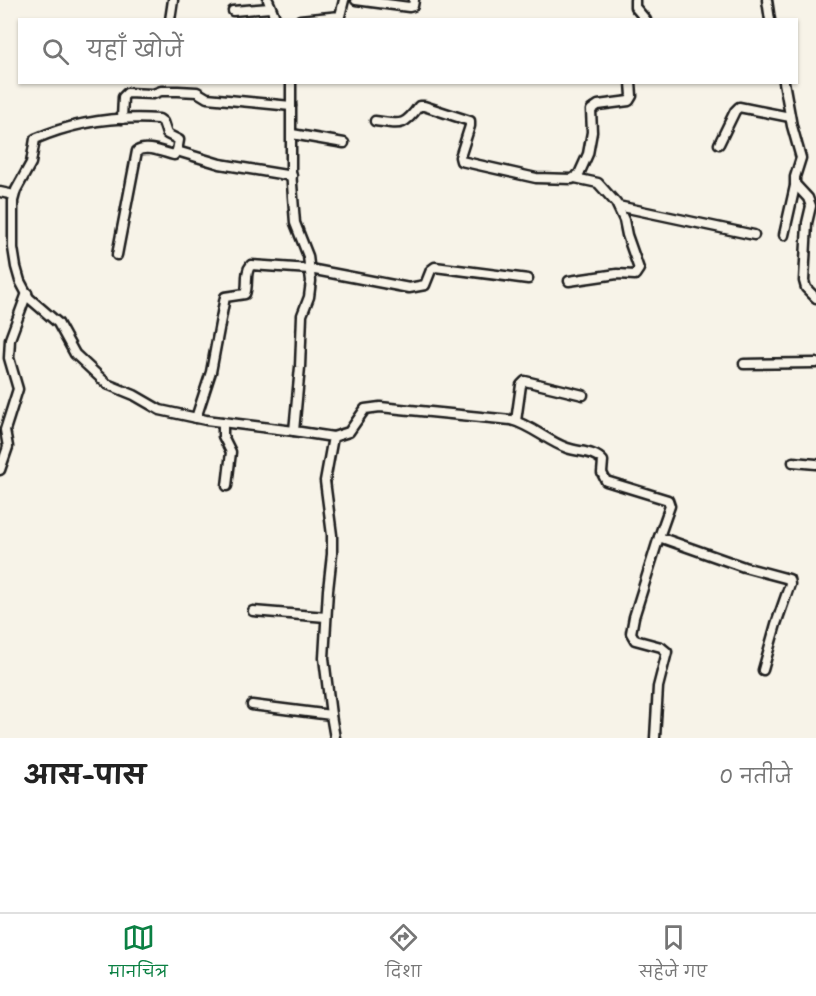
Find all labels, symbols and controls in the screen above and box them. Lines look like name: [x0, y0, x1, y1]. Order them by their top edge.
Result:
search box: [18, 18, 798, 84]
icon: search: [39, 35, 72, 68]
text: यहाँ खोजें: [87, 35, 183, 64]
text: आस-पास: [24, 757, 146, 792]
text: 0 नतीजे: [719, 763, 792, 789]
tab: मानचित्र: [109, 921, 168, 989]
tab: दिशा: [385, 921, 422, 989]
tab: सहेजे गए: [639, 921, 707, 989]

